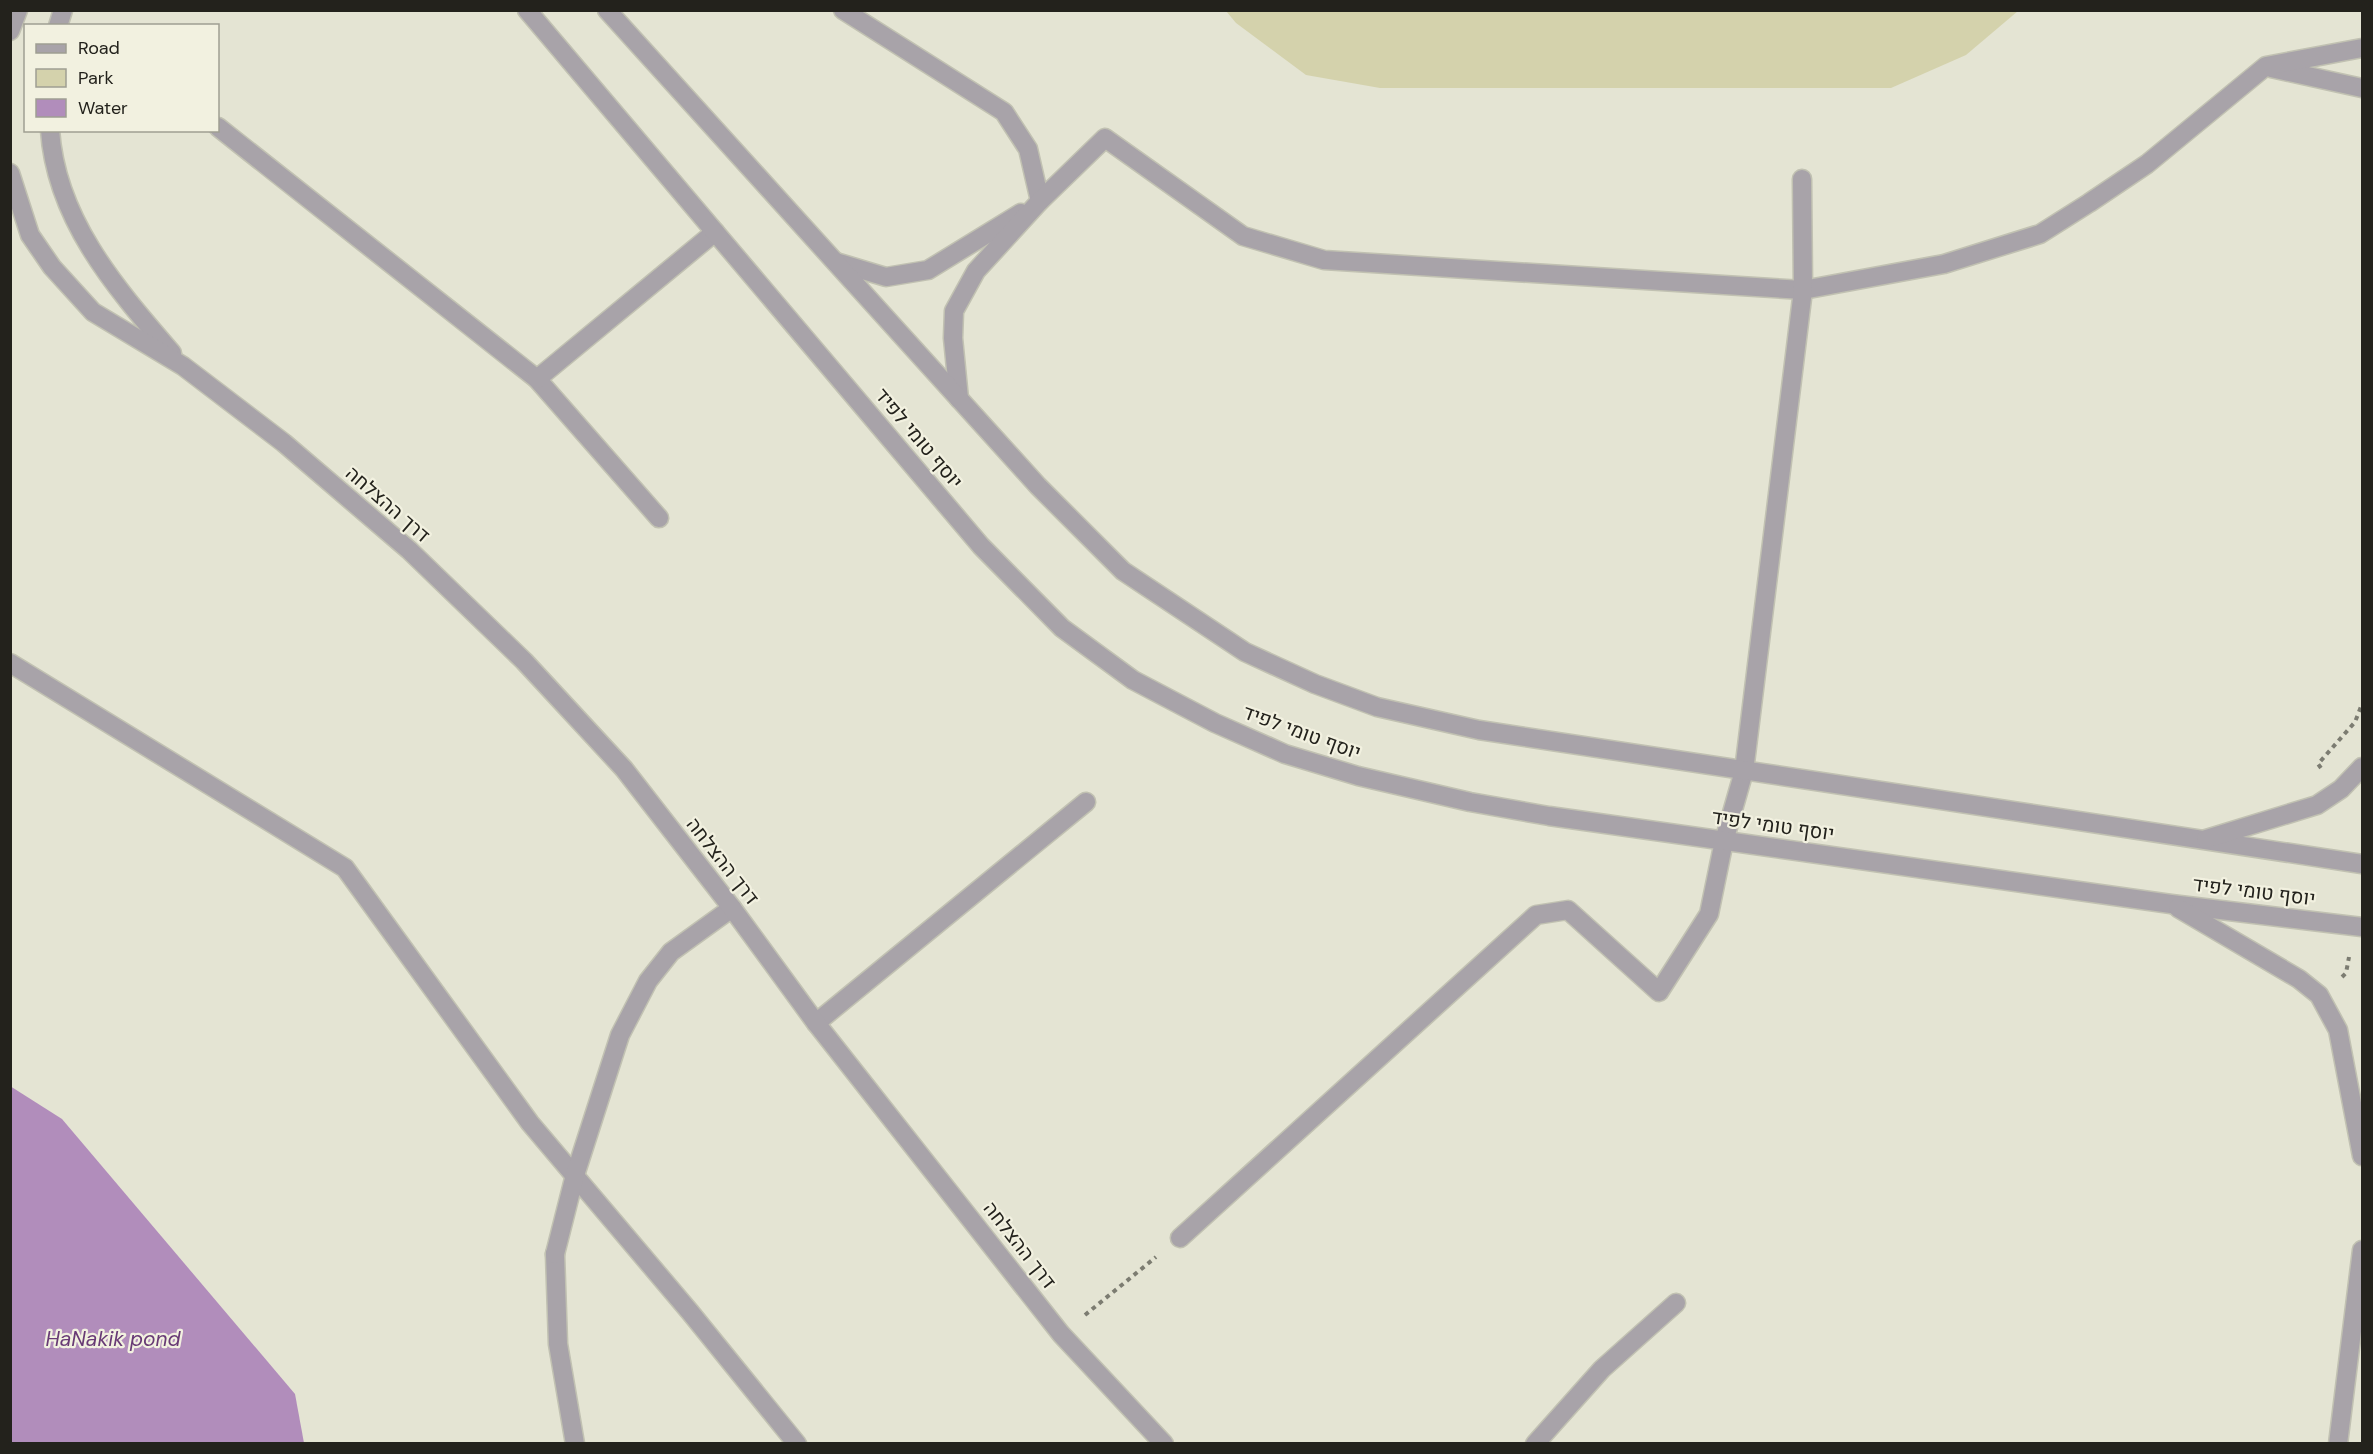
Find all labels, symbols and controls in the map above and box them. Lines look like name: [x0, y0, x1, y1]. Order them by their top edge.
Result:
legend: [24, 24, 219, 132]
text: Road: [78, 36, 120, 60]
text: Park: [78, 66, 114, 90]
text: Water: [78, 96, 128, 120]
street label: יוסף טומי לפיד: [869, 382, 969, 494]
street label: דרך ההצלחה: [340, 460, 436, 548]
street label: יוסף טומי לפיד: [1240, 699, 1364, 765]
street label: יוסף טומי לפיד: [1710, 804, 1836, 846]
street label: דרך ההצלחה: [681, 812, 765, 910]
street label: יוסף טומי לפיד: [2191, 871, 2317, 911]
street label: דרך ההצלחה: [978, 1196, 1062, 1294]
water label: HaNakik pond: [45, 1325, 182, 1353]

